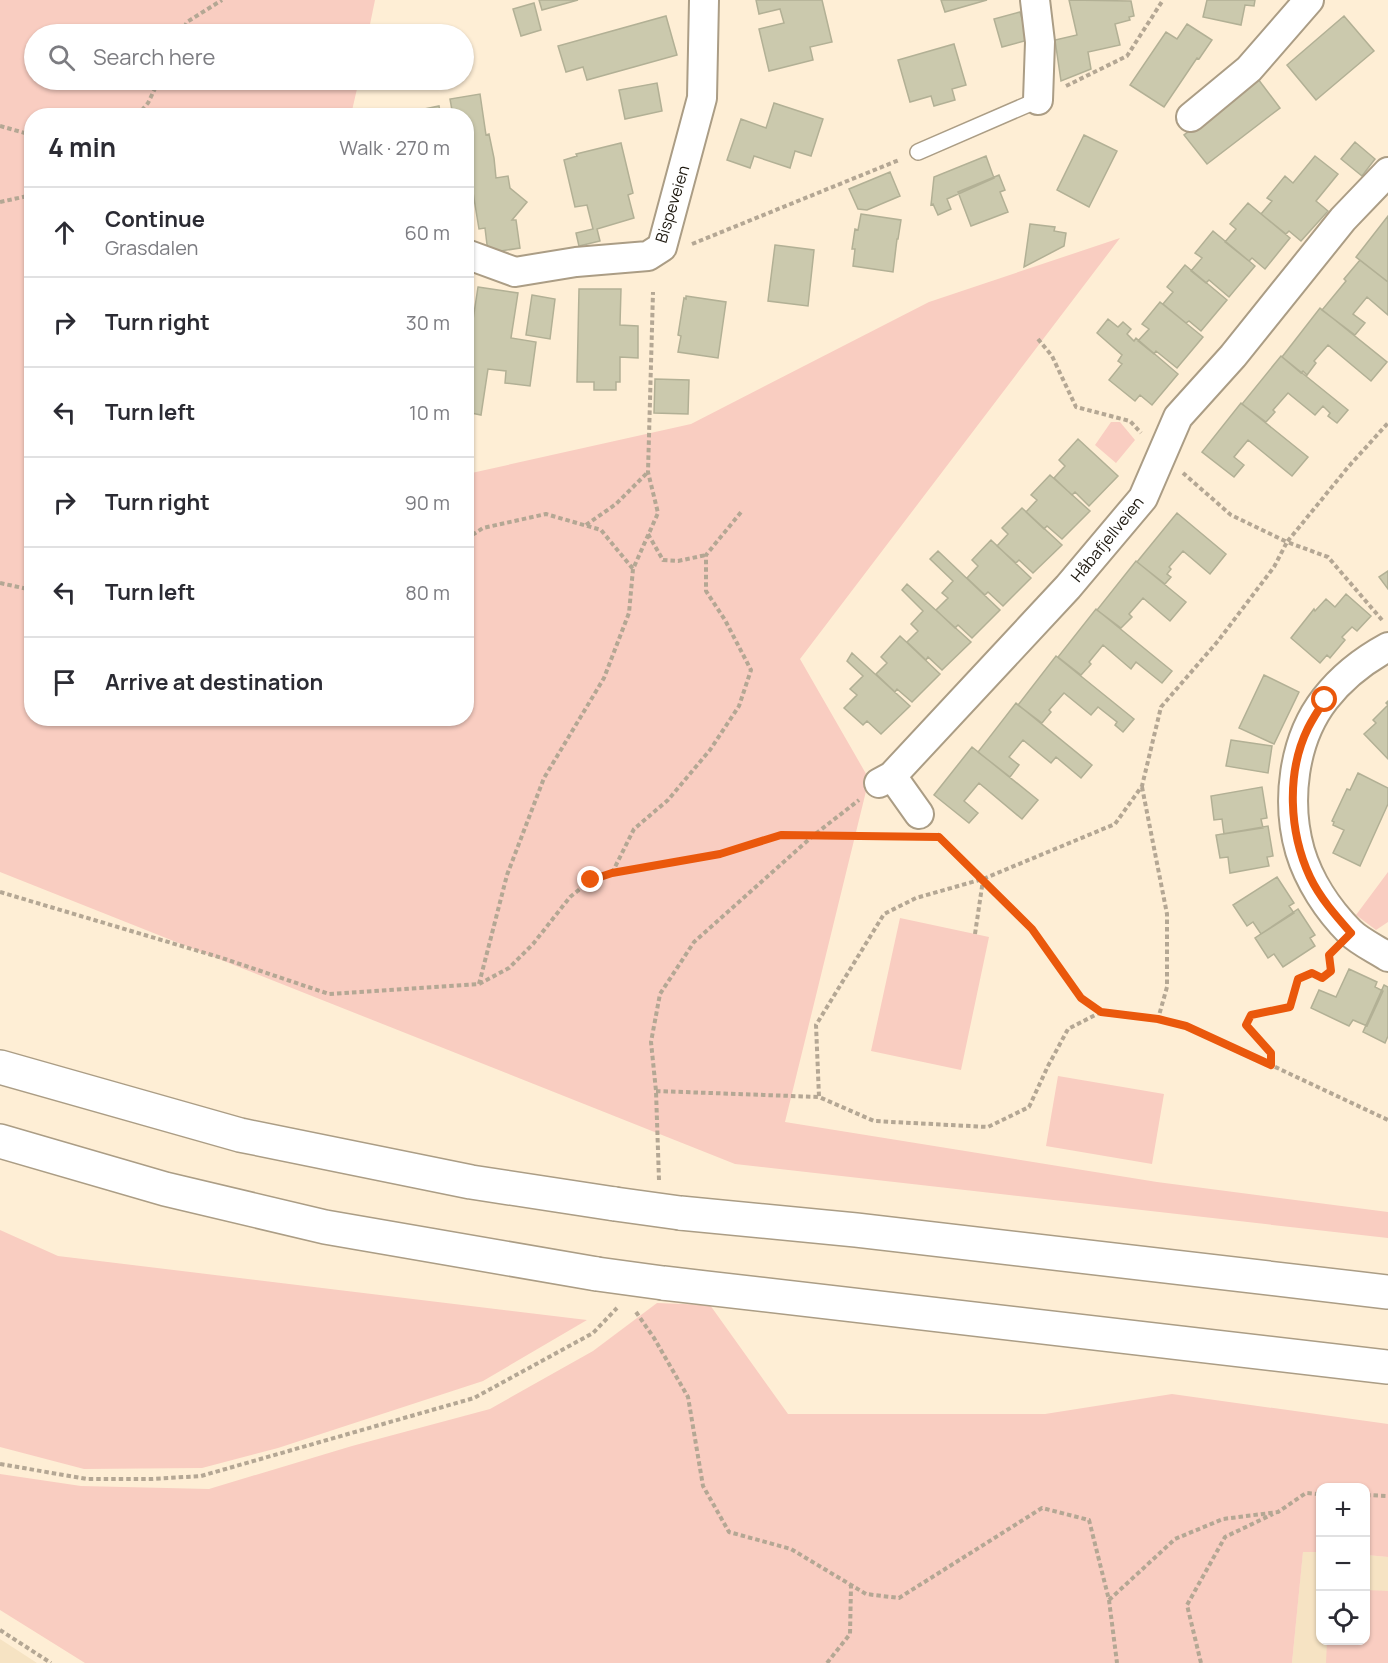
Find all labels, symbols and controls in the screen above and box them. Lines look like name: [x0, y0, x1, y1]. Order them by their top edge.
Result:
search box: [24, 24, 474, 90]
icon: search: [45, 41, 78, 74]
text: Search here: [93, 42, 215, 72]
text: 4 min: [48, 129, 116, 165]
text: Walk · 270 m: [339, 134, 450, 161]
street label: Bispeveien: [650, 163, 694, 245]
text: Continue: [105, 204, 205, 234]
icon: ahead: [48, 216, 81, 249]
text: 60 m: [404, 219, 450, 246]
text: Grasdalen: [105, 234, 198, 261]
icon: right: [48, 306, 81, 339]
text: Turn right: [105, 307, 210, 337]
text: 30 m: [406, 309, 450, 336]
icon: left: [48, 396, 81, 429]
text: Turn left: [105, 397, 195, 427]
text: 10 m: [409, 399, 450, 426]
icon: right: [48, 486, 81, 519]
text: Turn right: [105, 487, 210, 517]
text: 90 m: [404, 489, 450, 516]
street label: Håbafjellveien: [1066, 492, 1148, 586]
icon: left: [48, 576, 81, 609]
text: Turn left: [105, 577, 195, 607]
text: 80 m: [405, 579, 450, 606]
icon: arrive: [48, 666, 81, 699]
text: Arrive at destination: [105, 667, 323, 697]
route start: [1311, 686, 1337, 712]
route end: [577, 866, 603, 892]
map controls: [1316, 1483, 1370, 1645]
button: +: [1316, 1483, 1370, 1537]
button: −: [1316, 1537, 1370, 1591]
button: locate: [1316, 1591, 1370, 1645]

